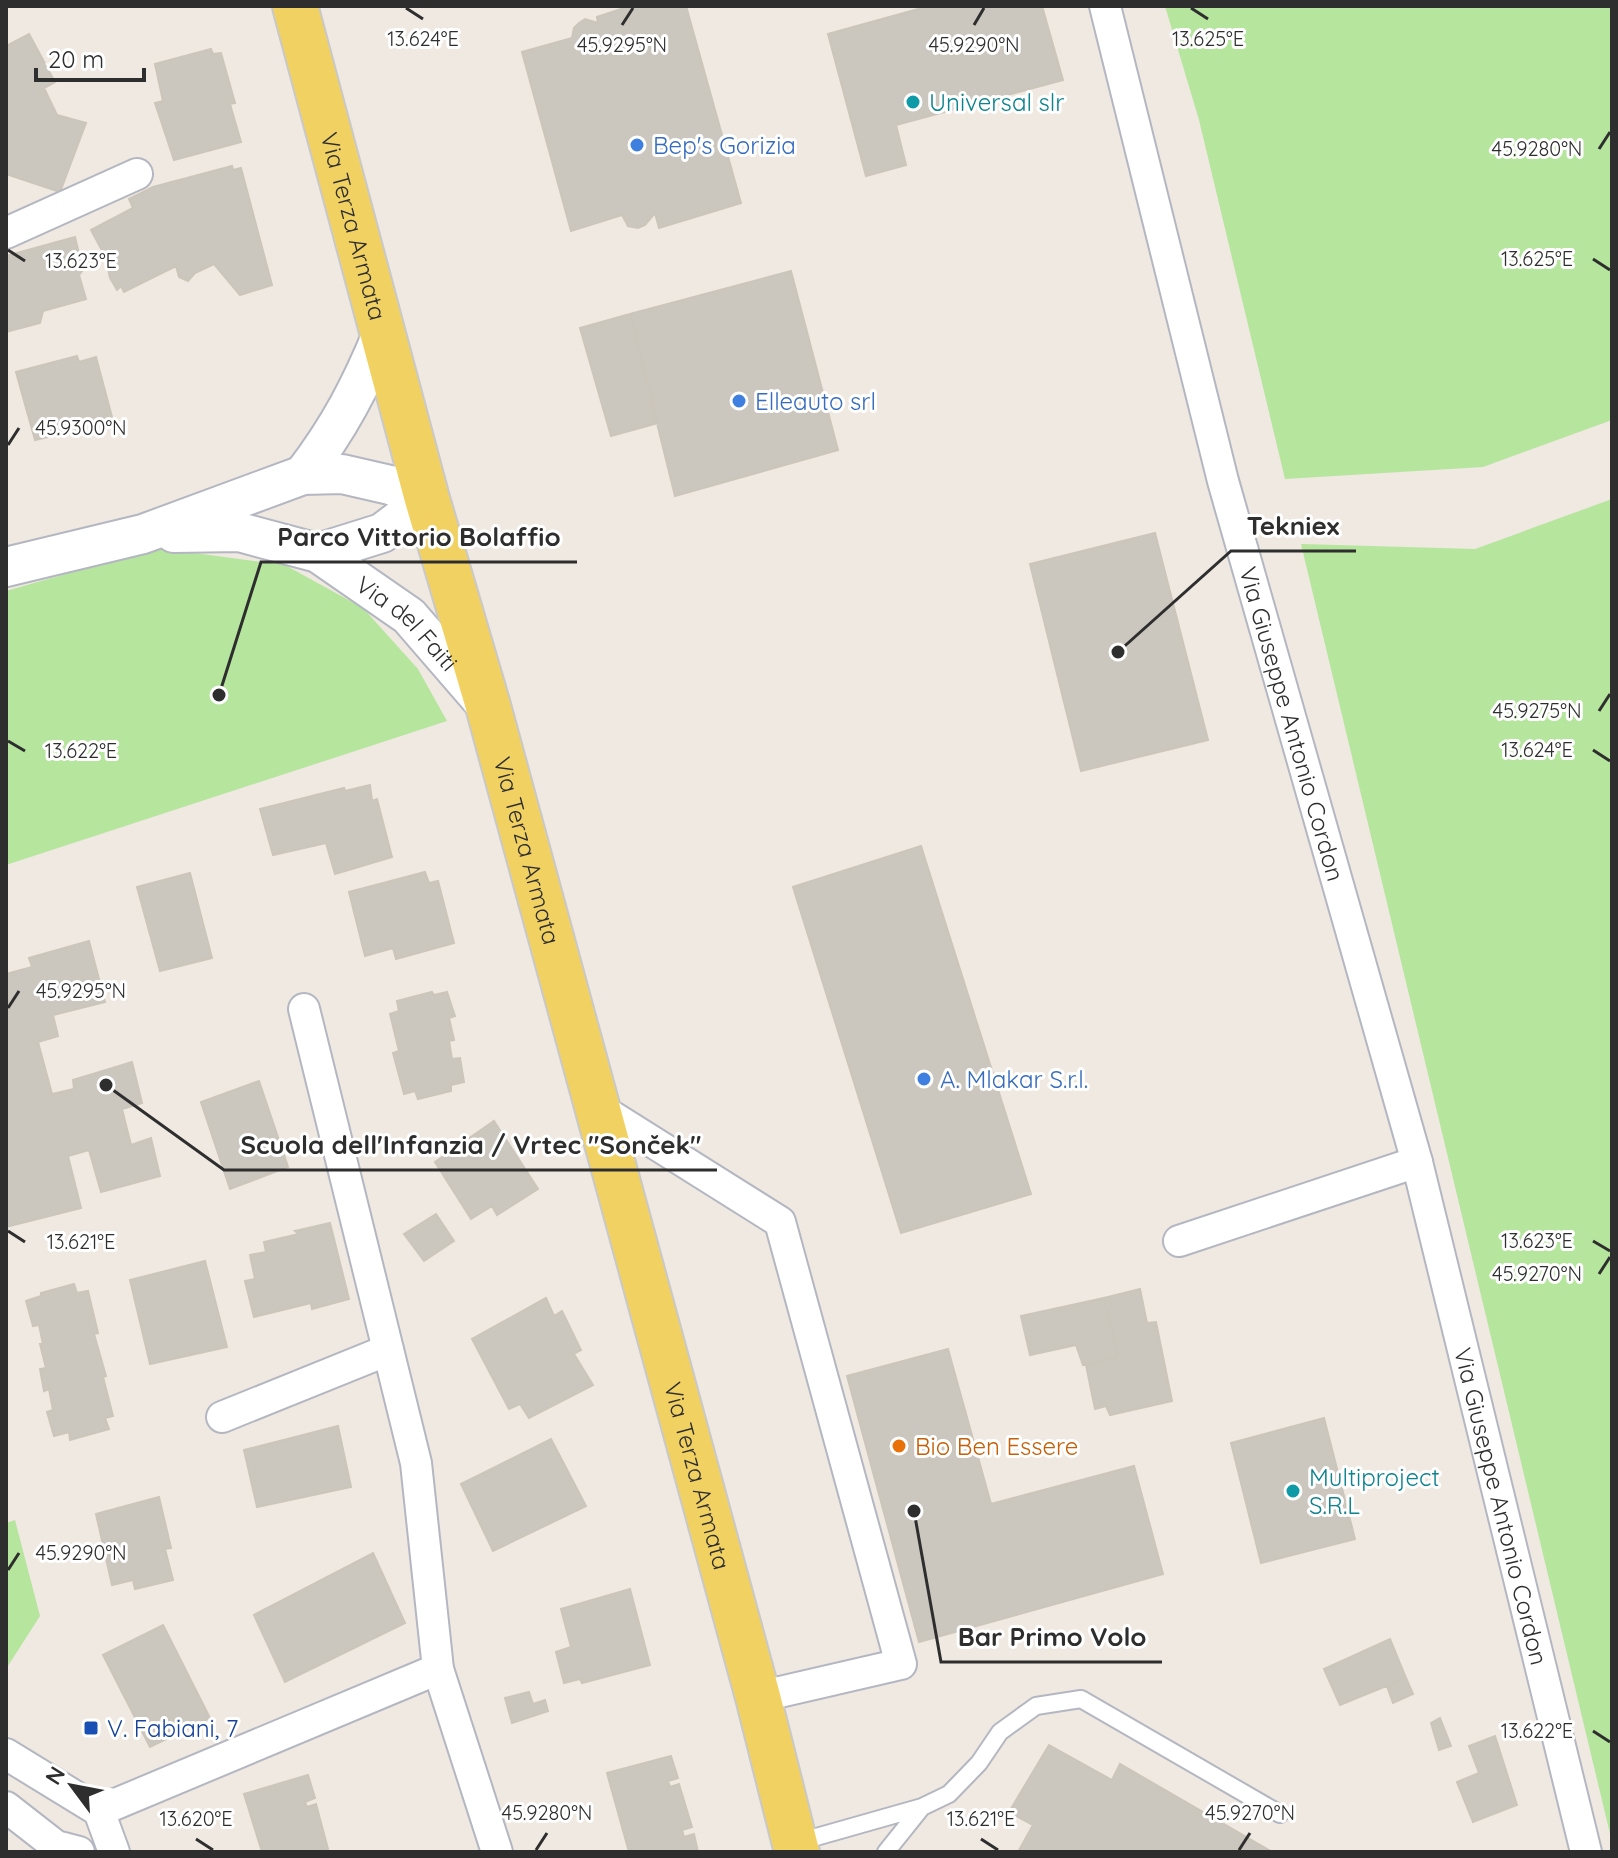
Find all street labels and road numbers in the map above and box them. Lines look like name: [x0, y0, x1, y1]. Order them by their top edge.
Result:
street label: Via Terza Armata: [314, 129, 393, 323]
street label: Via Giuseppe Antonio Cordon: [1233, 563, 1351, 885]
street label: Via del Faiti: [350, 569, 465, 677]
street label: Via Terza Armata: [488, 753, 567, 948]
street label: Via Giuseppe Antonio Cordon: [1448, 1345, 1555, 1668]
street label: Via Terza Armata: [658, 1379, 738, 1573]

